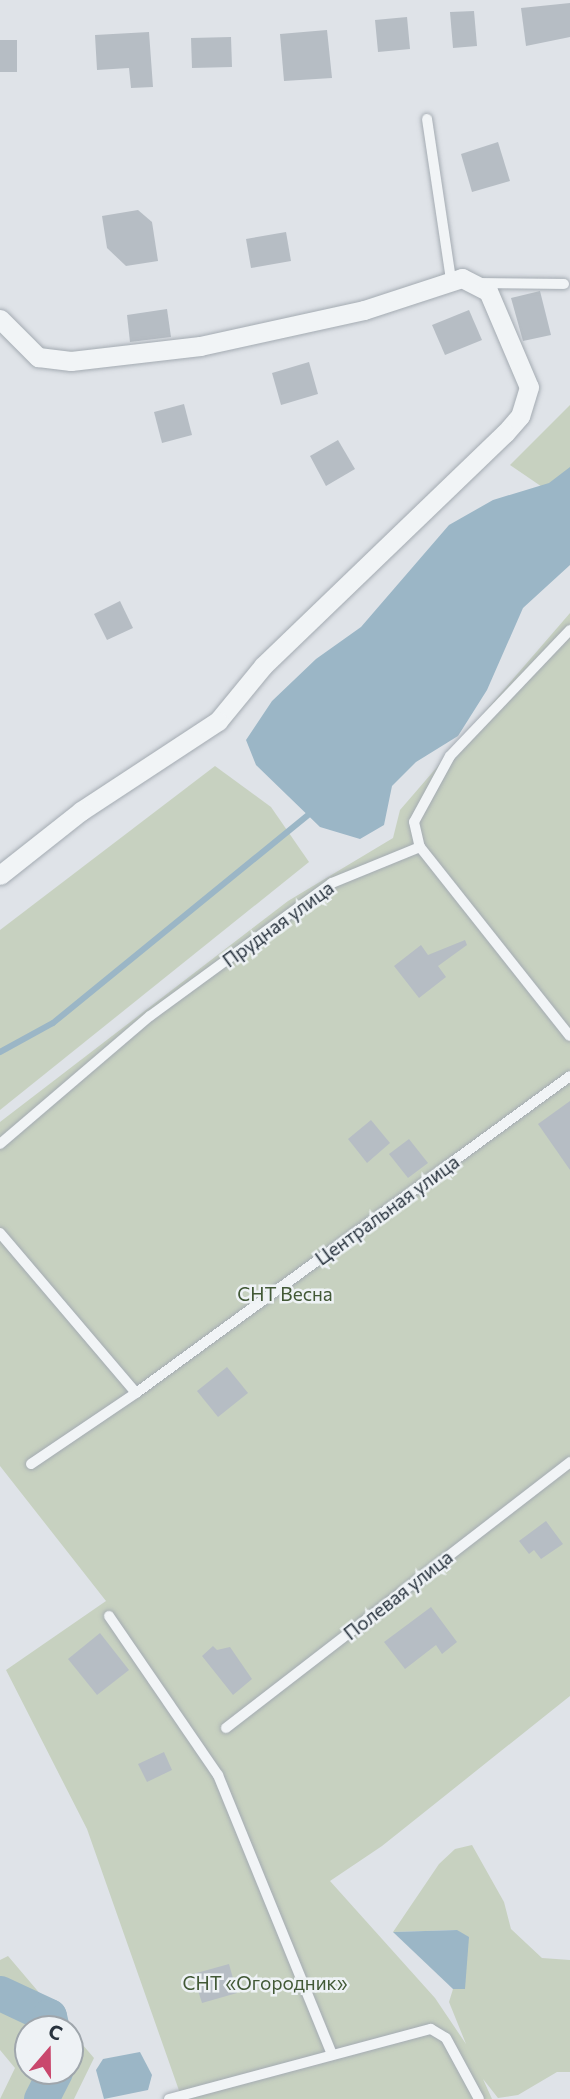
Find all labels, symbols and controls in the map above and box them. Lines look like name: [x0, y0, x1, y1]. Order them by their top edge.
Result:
street label: Прудная улица: [218, 876, 338, 972]
street label: Центральная улица: [311, 1150, 463, 1270]
park label: СНТ Весна: [237, 1283, 333, 1305]
street label: Полевая улица: [339, 1545, 457, 1645]
park label: СНТ «Огородник»: [182, 1972, 348, 1994]
north arrow: [14, 2015, 84, 2085]
text: С: [46, 2019, 66, 2045]

